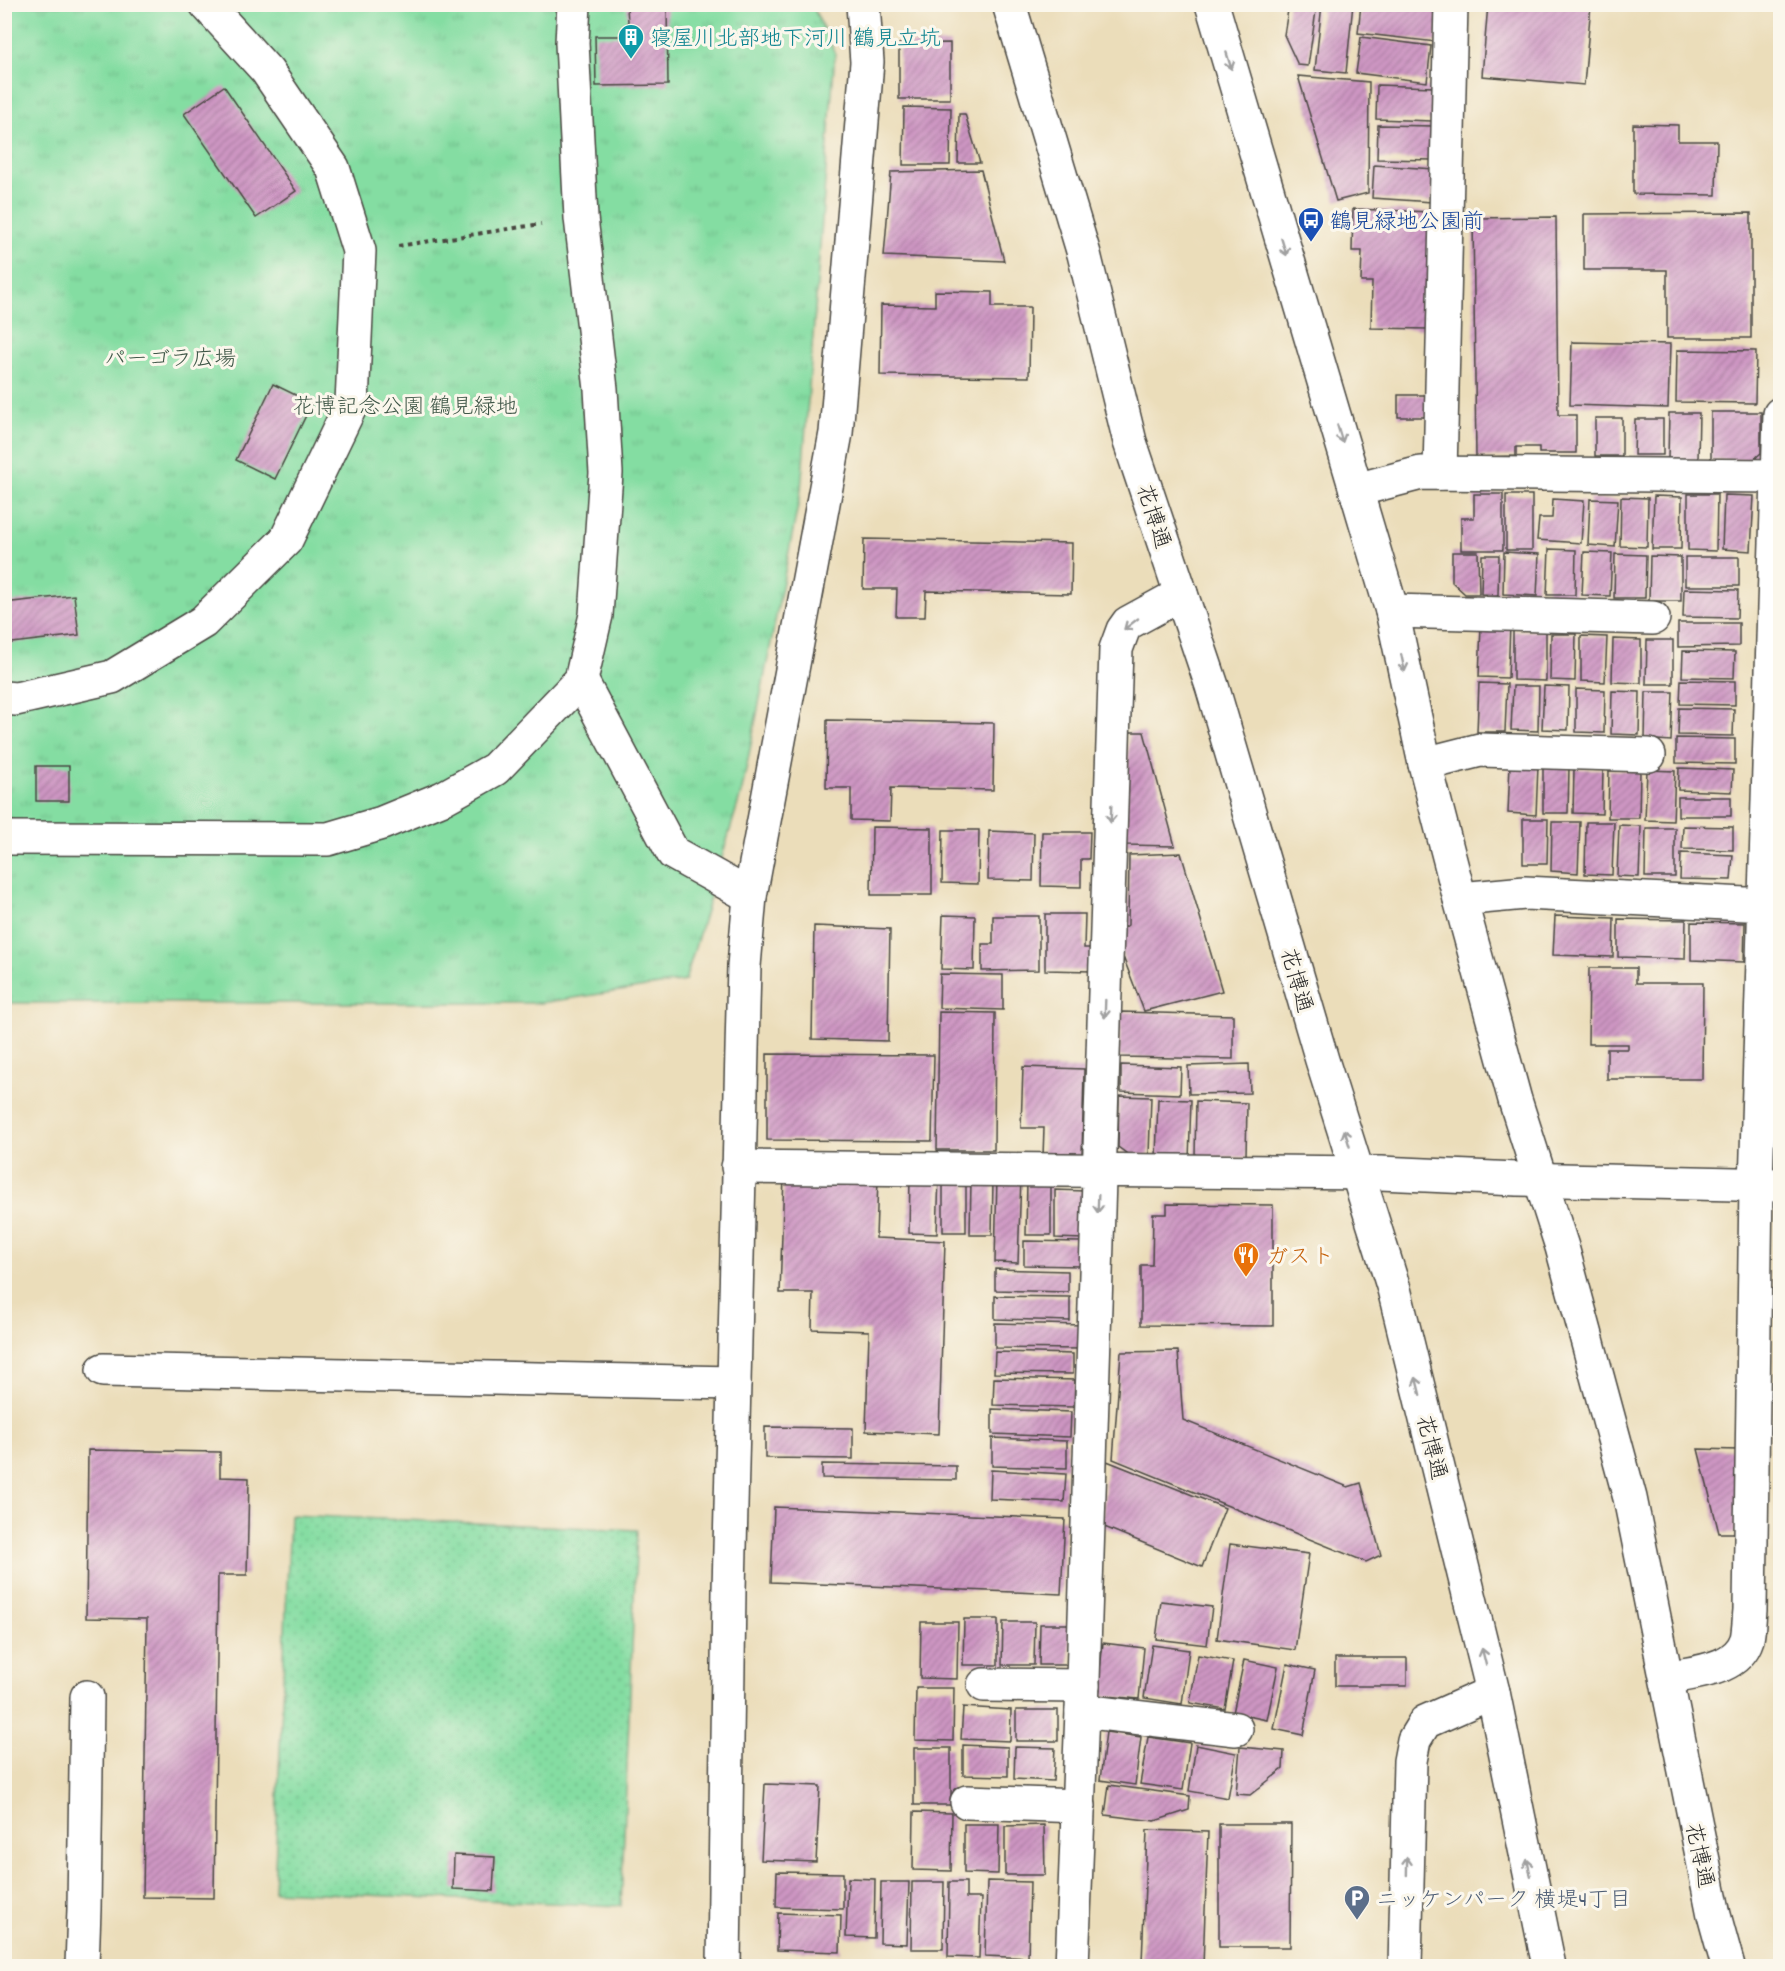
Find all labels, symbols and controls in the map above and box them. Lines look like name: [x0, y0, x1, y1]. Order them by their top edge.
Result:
building icon: 寝屋川北部地下河川 鶴見立坑: [616, 22, 646, 60]
place label: 寝屋川北部地下河川 鶴見立坑: [650, 25, 941, 56]
one-way arrow: [1224, 51, 1235, 70]
bus stop icon: 鶴見緑地公園前: [1296, 205, 1326, 243]
place label: 鶴見緑地公園前: [1330, 208, 1484, 239]
one-way arrow: [1279, 238, 1290, 257]
park label: パーゴラ広場: [104, 345, 236, 376]
park label: 花博記念公園 鶴見緑地: [292, 393, 518, 424]
one-way arrow: [1335, 424, 1346, 443]
street label: 花博通: [1127, 481, 1177, 553]
one-way arrow: [1123, 618, 1139, 630]
one-way arrow: [1398, 652, 1409, 672]
one-way arrow: [1105, 803, 1117, 823]
street label: 花博通: [1271, 945, 1319, 1017]
one-way arrow: [1099, 998, 1110, 1018]
one-way arrow: [1341, 1129, 1352, 1148]
one-way arrow: [1093, 1193, 1104, 1213]
restaurant icon: ガスト: [1231, 1240, 1261, 1278]
place label: ガスト: [1266, 1243, 1334, 1274]
one-way arrow: [1411, 1377, 1423, 1396]
street label: 花博通: [1407, 1412, 1453, 1484]
one-way arrow: [1478, 1648, 1490, 1667]
street label: 花博通: [1676, 1820, 1720, 1891]
one-way arrow: [1401, 1857, 1413, 1877]
one-way arrow: [1523, 1859, 1534, 1878]
parking icon: ニッケンパーク 横堤4丁目: [1342, 1883, 1372, 1921]
place label: ニッケンパーク 横堤4丁目: [1376, 1886, 1631, 1917]

